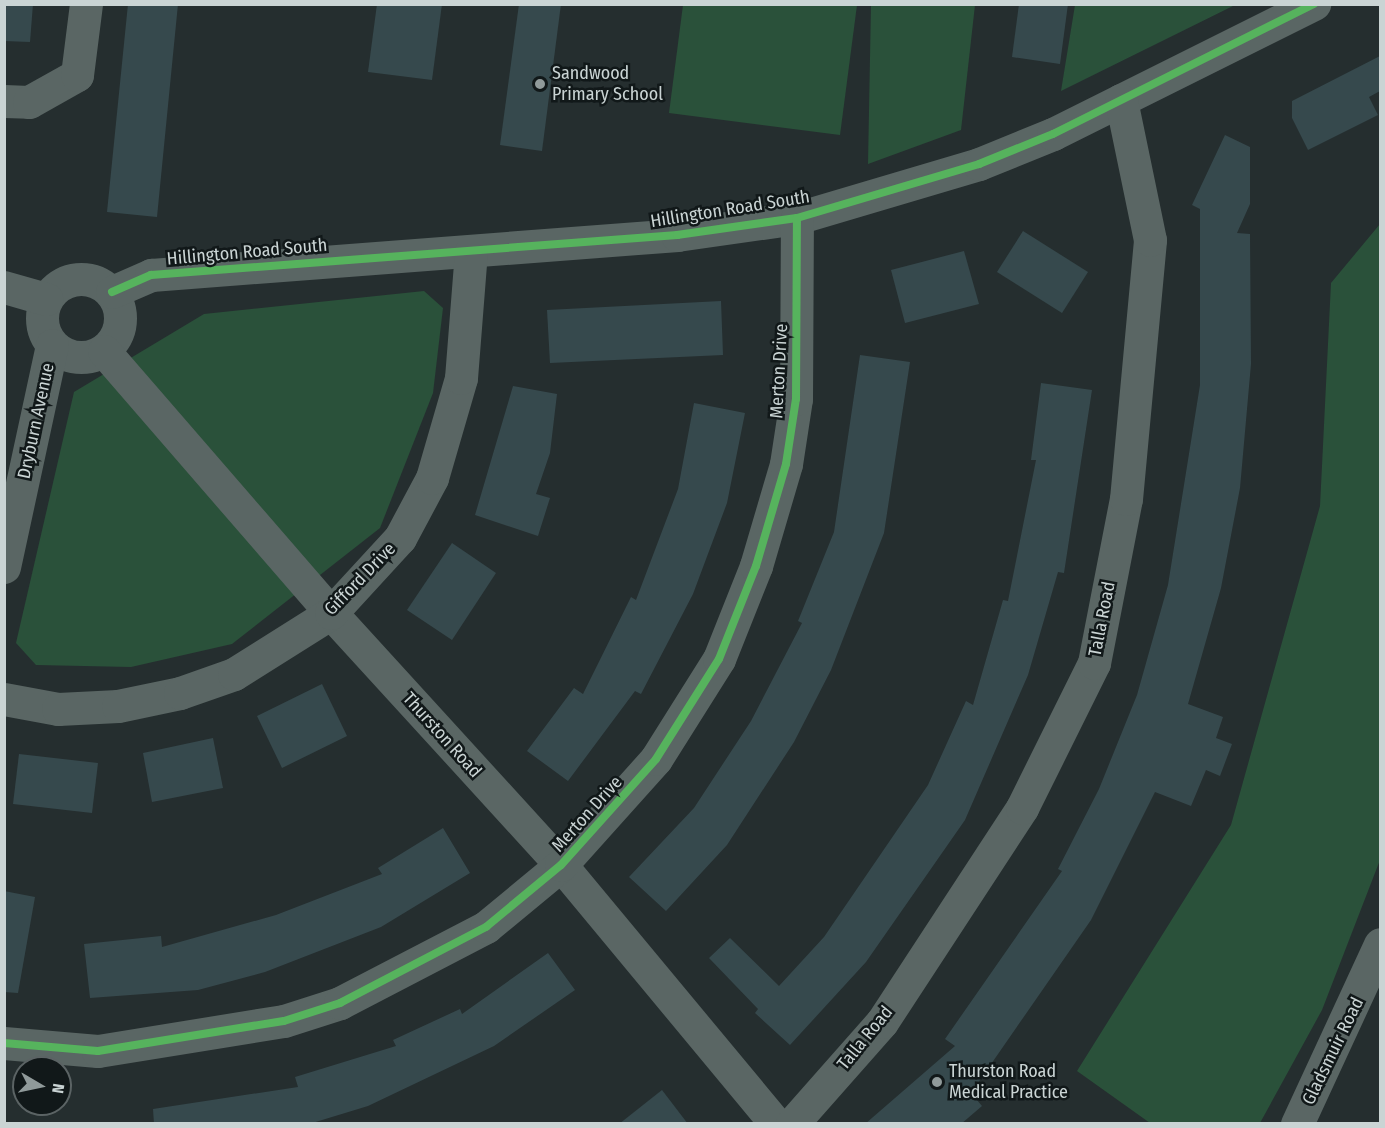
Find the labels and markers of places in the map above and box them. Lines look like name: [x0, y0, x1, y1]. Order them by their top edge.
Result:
place label: Sandwood Primary School: [552, 63, 663, 106]
marker: Sandwood Primary School: [533, 77, 547, 91]
place label: Thurston Road Medical Practice: [949, 1061, 1068, 1104]
marker: Thurston Road Medical Practice: [930, 1075, 944, 1089]

